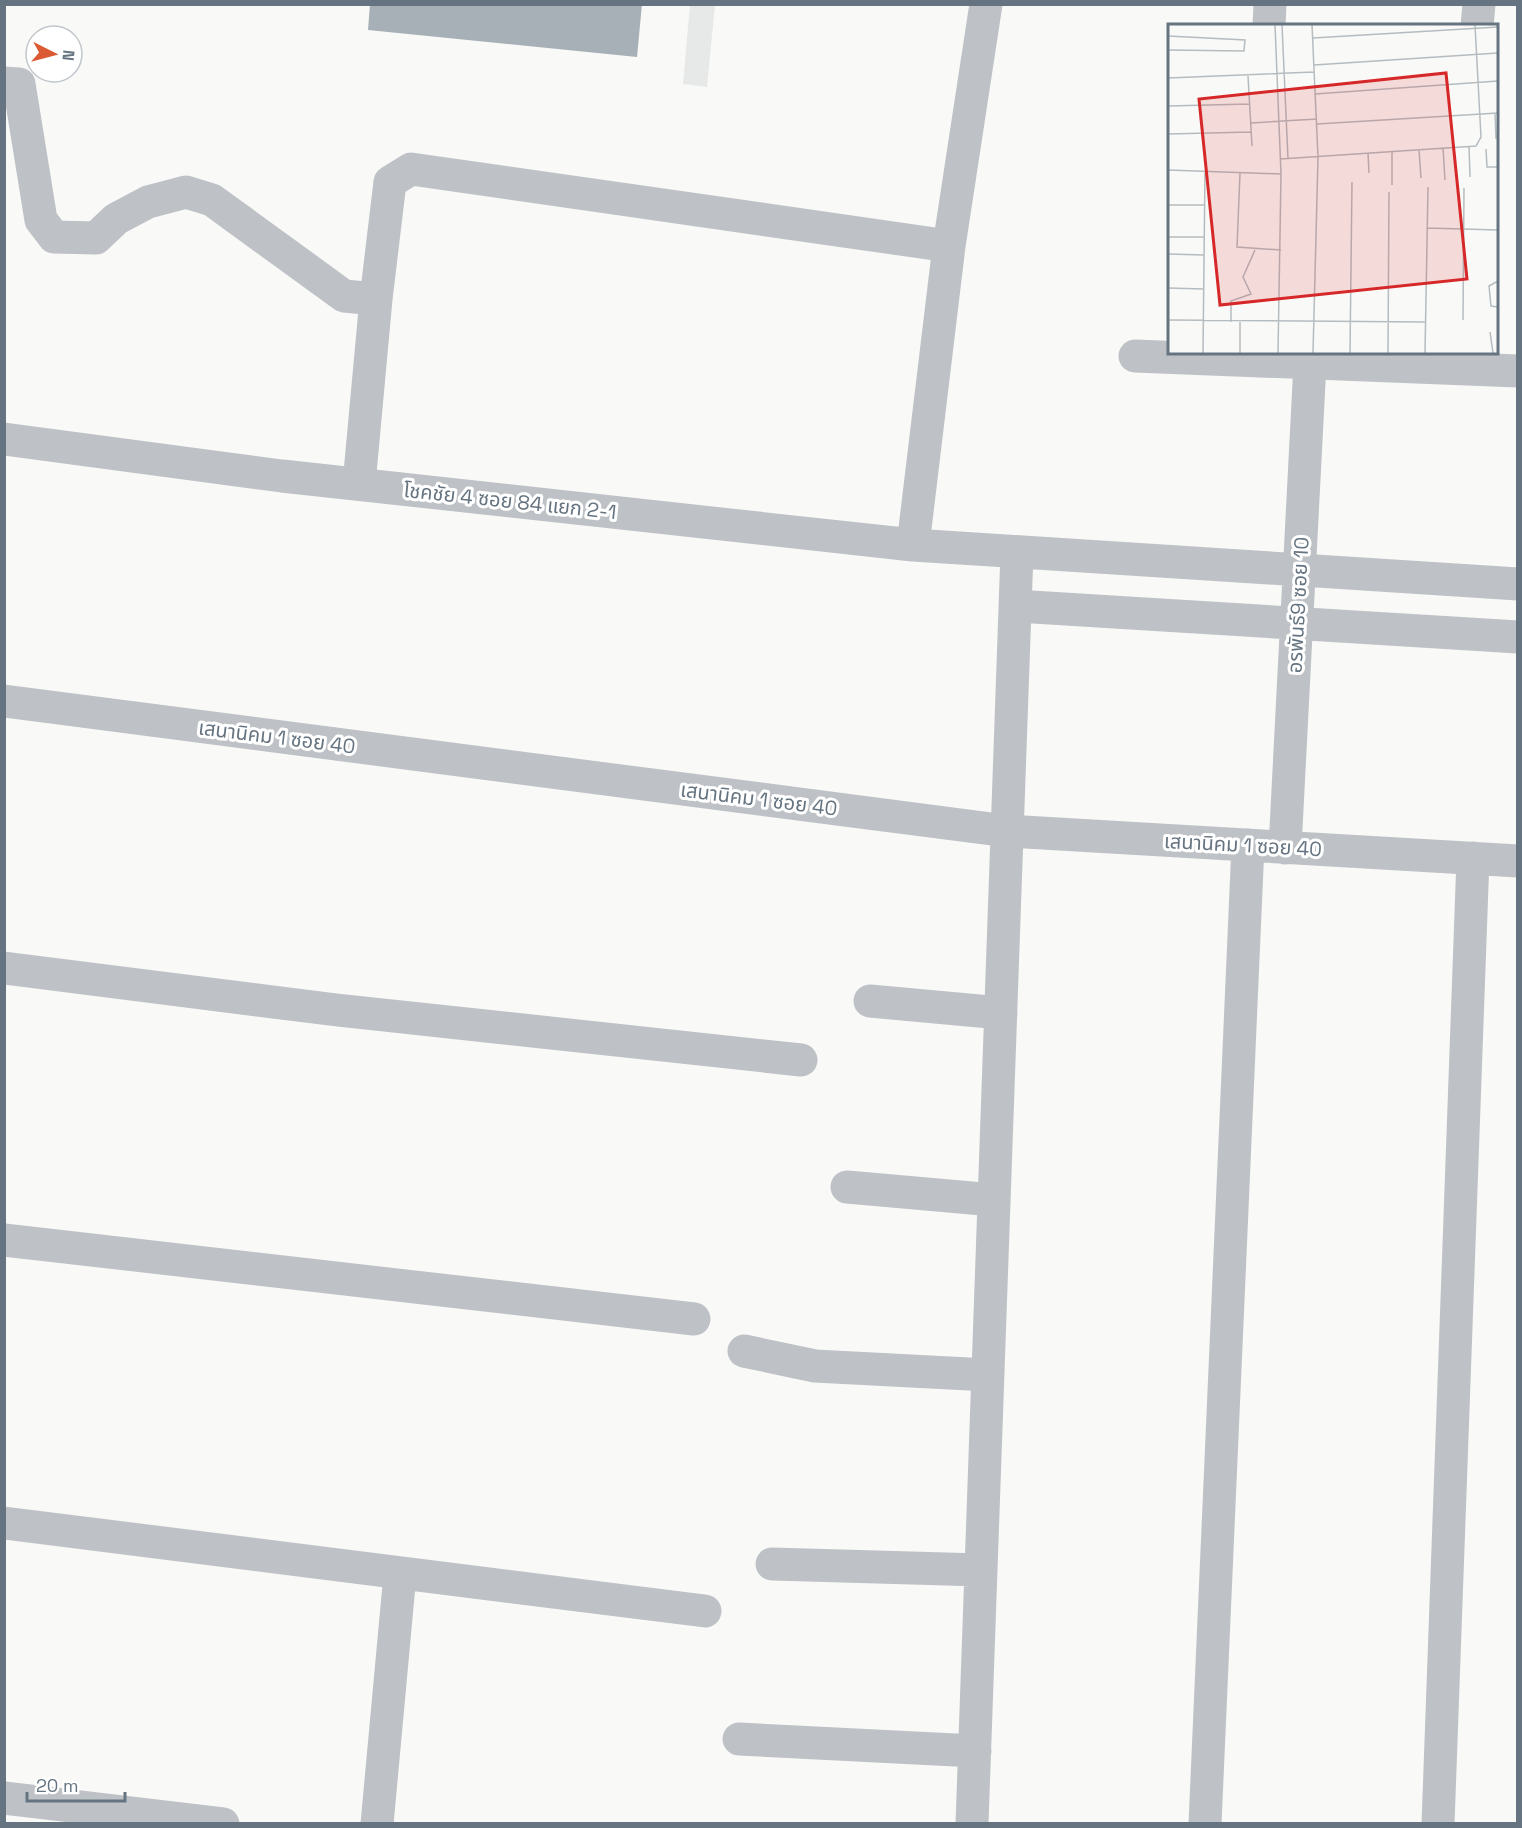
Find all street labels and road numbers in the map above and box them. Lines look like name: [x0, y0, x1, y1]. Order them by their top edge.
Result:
street label: โชคชัย 4 ซอย 84 แยก 2-1: [402, 477, 618, 525]
street label: อรพันธ์9 ซอย 10: [1281, 536, 1315, 674]
street label: เสนานิคม 1 ซอย 40: [197, 714, 357, 760]
street label: เสนานิคม 1 ซอย 40: [679, 776, 839, 822]
street label: เสนานิคม 1 ซอย 40: [1163, 828, 1323, 862]

